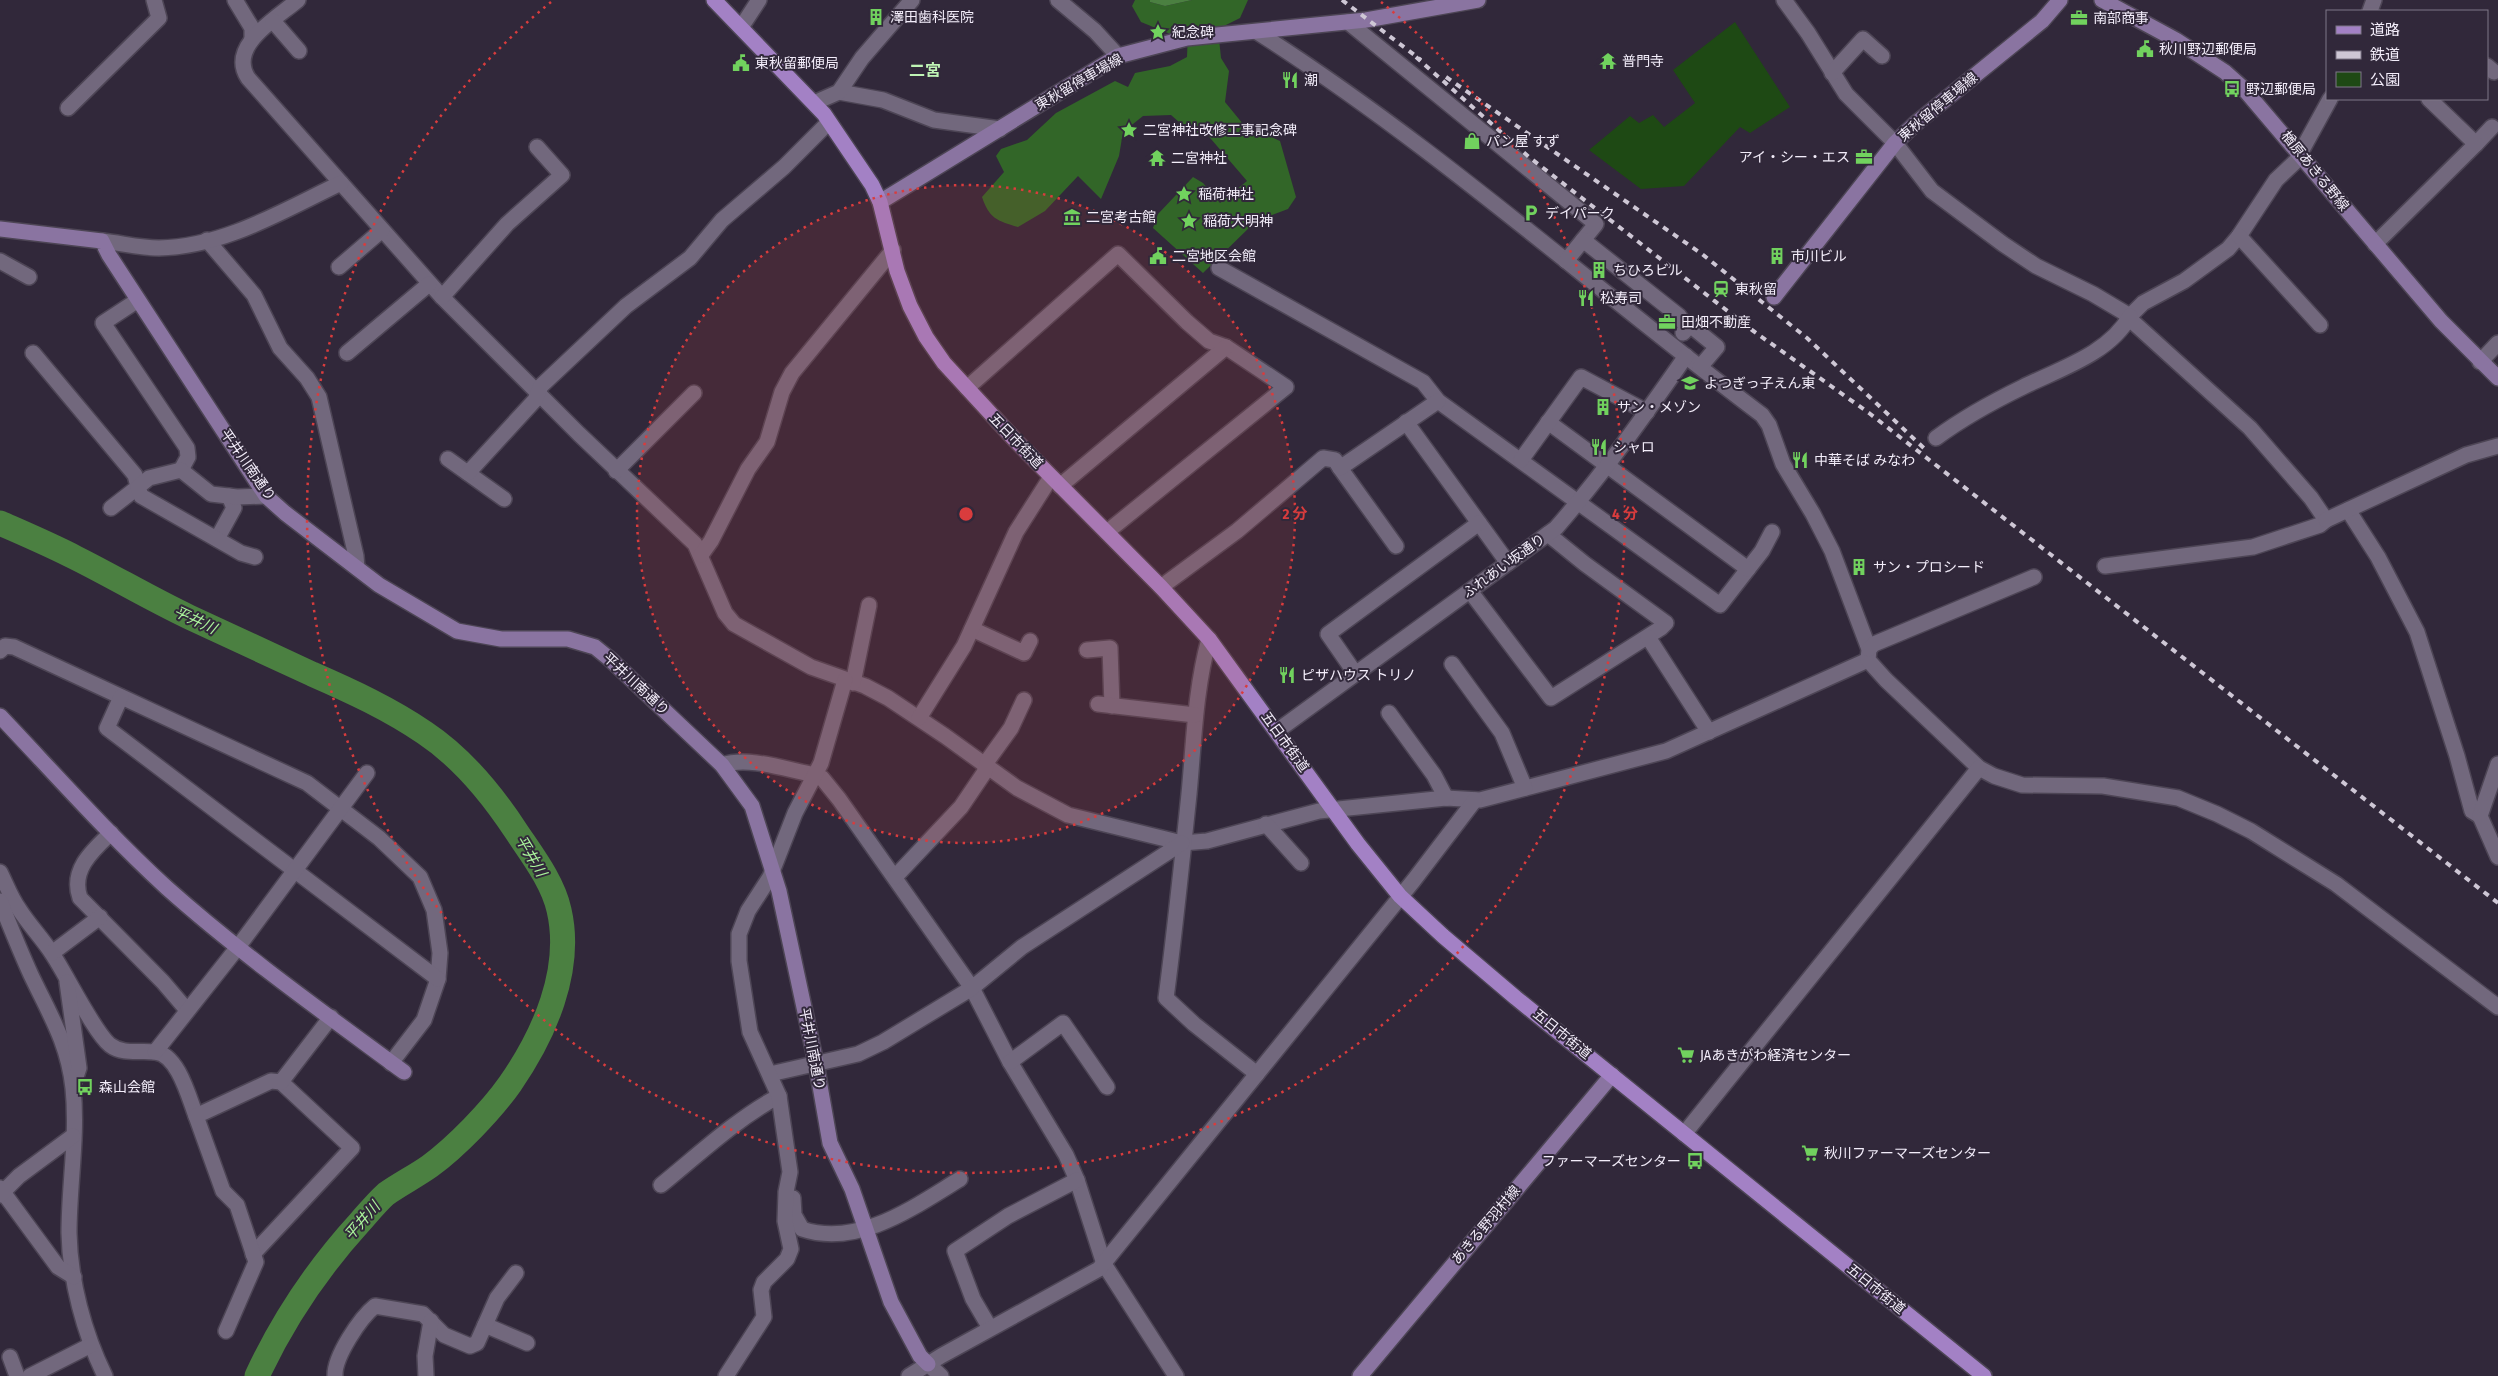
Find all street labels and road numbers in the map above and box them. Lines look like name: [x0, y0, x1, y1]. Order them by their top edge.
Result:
street label: 東秋留停車場線: [1032, 50, 1126, 114]
street label: 東秋留停車場線: [1895, 69, 1981, 145]
street label: 楢原あきる野線: [2278, 128, 2352, 214]
street label: 五日市街道: [986, 410, 1046, 472]
street label: 平井川南通り: [217, 426, 279, 504]
street label: ふれあい坂通り: [1459, 530, 1549, 602]
street label: 平井川南通り: [599, 649, 673, 719]
street label: 五日市街道: [1258, 709, 1312, 775]
street label: 五日市街道: [1529, 1005, 1595, 1063]
street label: 平井川南通り: [796, 1006, 828, 1092]
street label: あきる野羽村線: [1448, 1182, 1524, 1268]
street label: 五日市街道: [1843, 1260, 1909, 1318]

